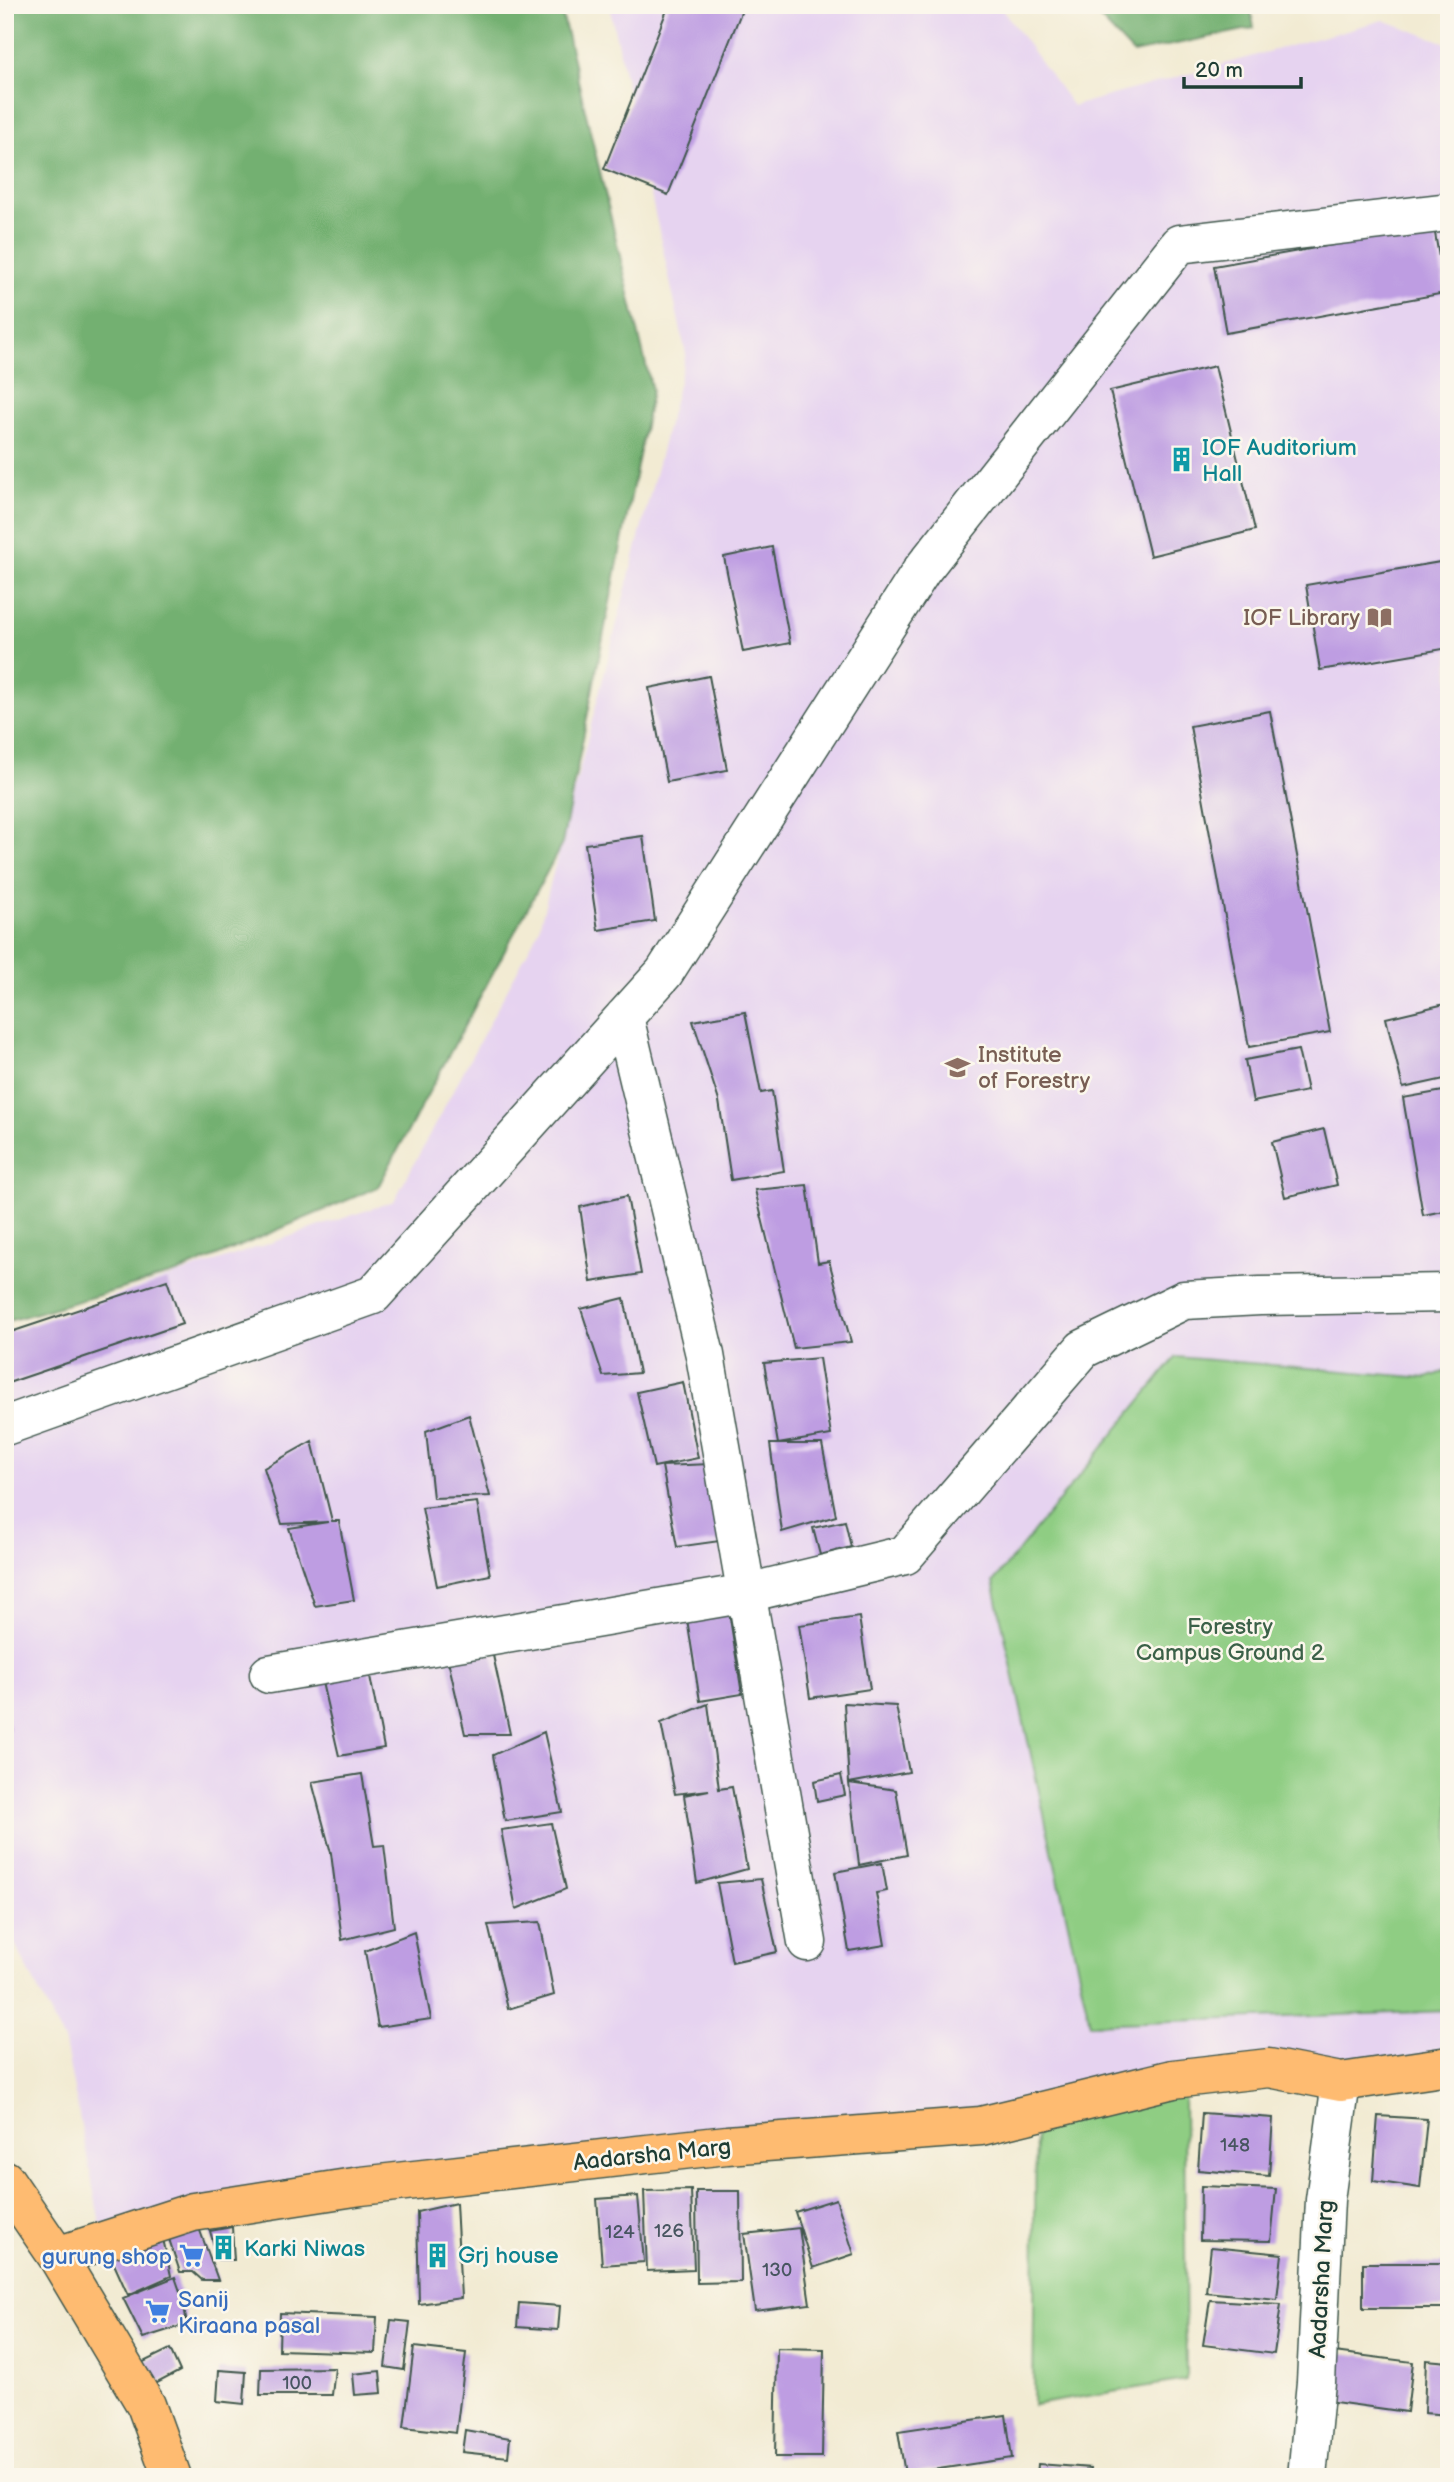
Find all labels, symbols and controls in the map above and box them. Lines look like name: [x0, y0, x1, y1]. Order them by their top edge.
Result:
scale bar: [1184, 46, 1302, 90]
text: 20 m: [1195, 58, 1243, 83]
place label: IOF Auditorium Hall: [1202, 434, 1357, 488]
building icon: IOF Auditorium Hall: [1168, 446, 1196, 474]
library icon: IOF Library: [1366, 603, 1394, 631]
place label: IOF Library: [1243, 604, 1361, 632]
place label: Institute of Forestry: [978, 1041, 1091, 1095]
school or university icon: Institute of Forestry: [944, 1053, 972, 1081]
park label: Forestry Campus Ground 2: [1136, 1613, 1325, 1667]
street label: Aadarsha Marg: [572, 2133, 732, 2177]
house number: 148: [1220, 2134, 1250, 2157]
street label: Aadarsha Marg: [1304, 2199, 1340, 2359]
house number: 126: [654, 2220, 684, 2243]
house number: 124: [605, 2221, 635, 2244]
building icon: Karki Niwas: [210, 2234, 238, 2262]
place label: Karki Niwas: [244, 2235, 365, 2263]
building icon: Grj house: [424, 2241, 452, 2269]
supermarket icon: gurung shop: [178, 2242, 206, 2270]
place label: Grj house: [458, 2242, 559, 2270]
place label: gurung shop: [42, 2243, 172, 2271]
house number: 130: [762, 2259, 792, 2282]
place label: Sanij Kiraana pasal: [178, 2286, 320, 2340]
supermarket icon: Sanij Kiraana pasal: [144, 2298, 172, 2326]
house number: 100: [282, 2372, 312, 2395]

